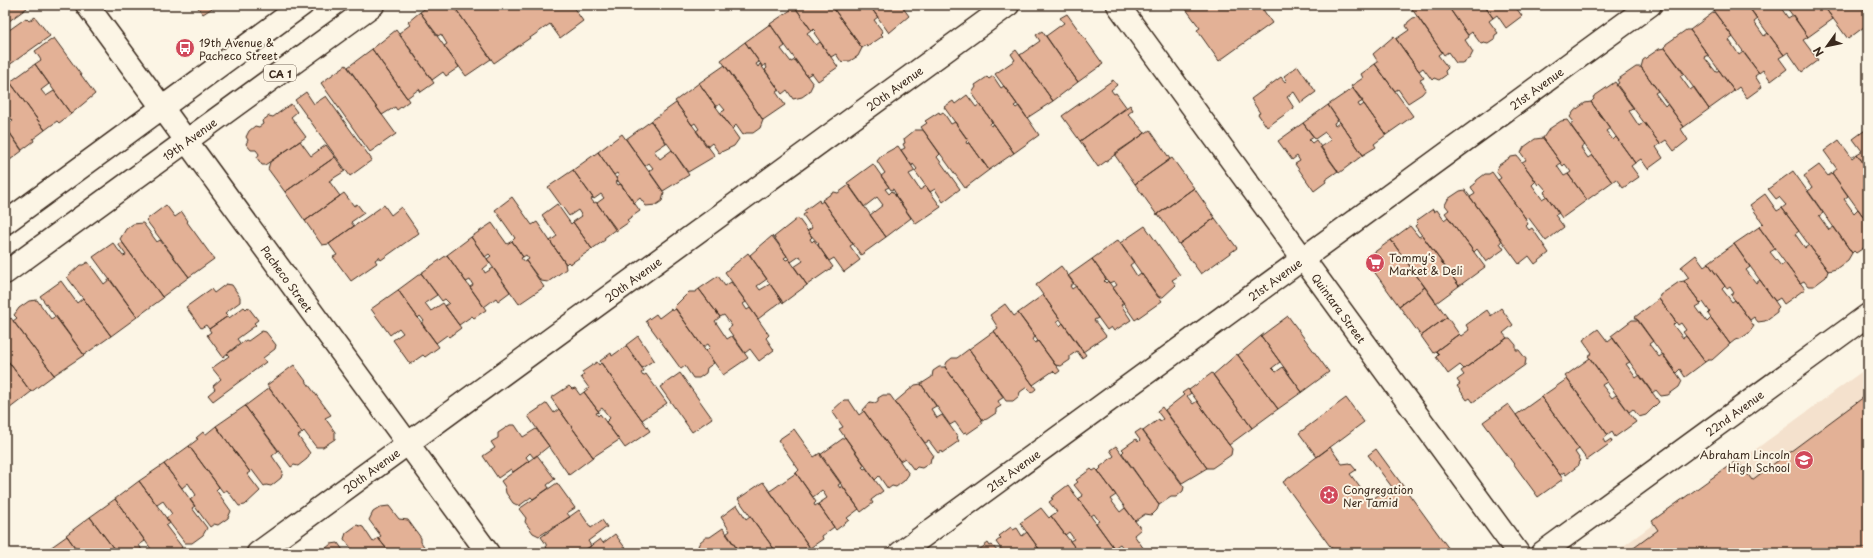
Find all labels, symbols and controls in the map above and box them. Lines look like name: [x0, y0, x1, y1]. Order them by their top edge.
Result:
north arrow: [1807, 26, 1847, 66]
place label: 19th Avenue & Pacheco Street: [199, 34, 278, 64]
bus stop icon: 19th Avenue & Pacheco Street: [174, 37, 196, 59]
text: N: [1809, 43, 1828, 60]
street label: 20th Avenue: [862, 62, 926, 115]
street label: 21st Avenue: [1506, 63, 1567, 113]
road number: CA 1: [264, 65, 296, 81]
street label: 19th Avenue: [159, 113, 220, 164]
street label: Pacheco Street: [257, 242, 318, 316]
place label: Tommy's Market & Deli: [1389, 249, 1463, 279]
supermarket icon: Tommy's Market & Deli: [1364, 252, 1386, 274]
street label: 20th Avenue: [601, 253, 665, 306]
street label: 21st Avenue: [1244, 254, 1305, 305]
street label: Quintara Street: [1308, 269, 1371, 347]
street label: 22nd Avenue: [1702, 386, 1767, 440]
street label: 20th Avenue: [339, 444, 403, 497]
street label: 21st Avenue: [983, 445, 1043, 496]
place label: Abraham Lincoln High School: [1700, 446, 1790, 476]
school or university icon: Abraham Lincoln High School: [1793, 449, 1815, 471]
place label: Congregation Ner Tamid: [1343, 481, 1413, 511]
synagogue icon: Congregation Ner Tamid: [1318, 484, 1340, 506]

